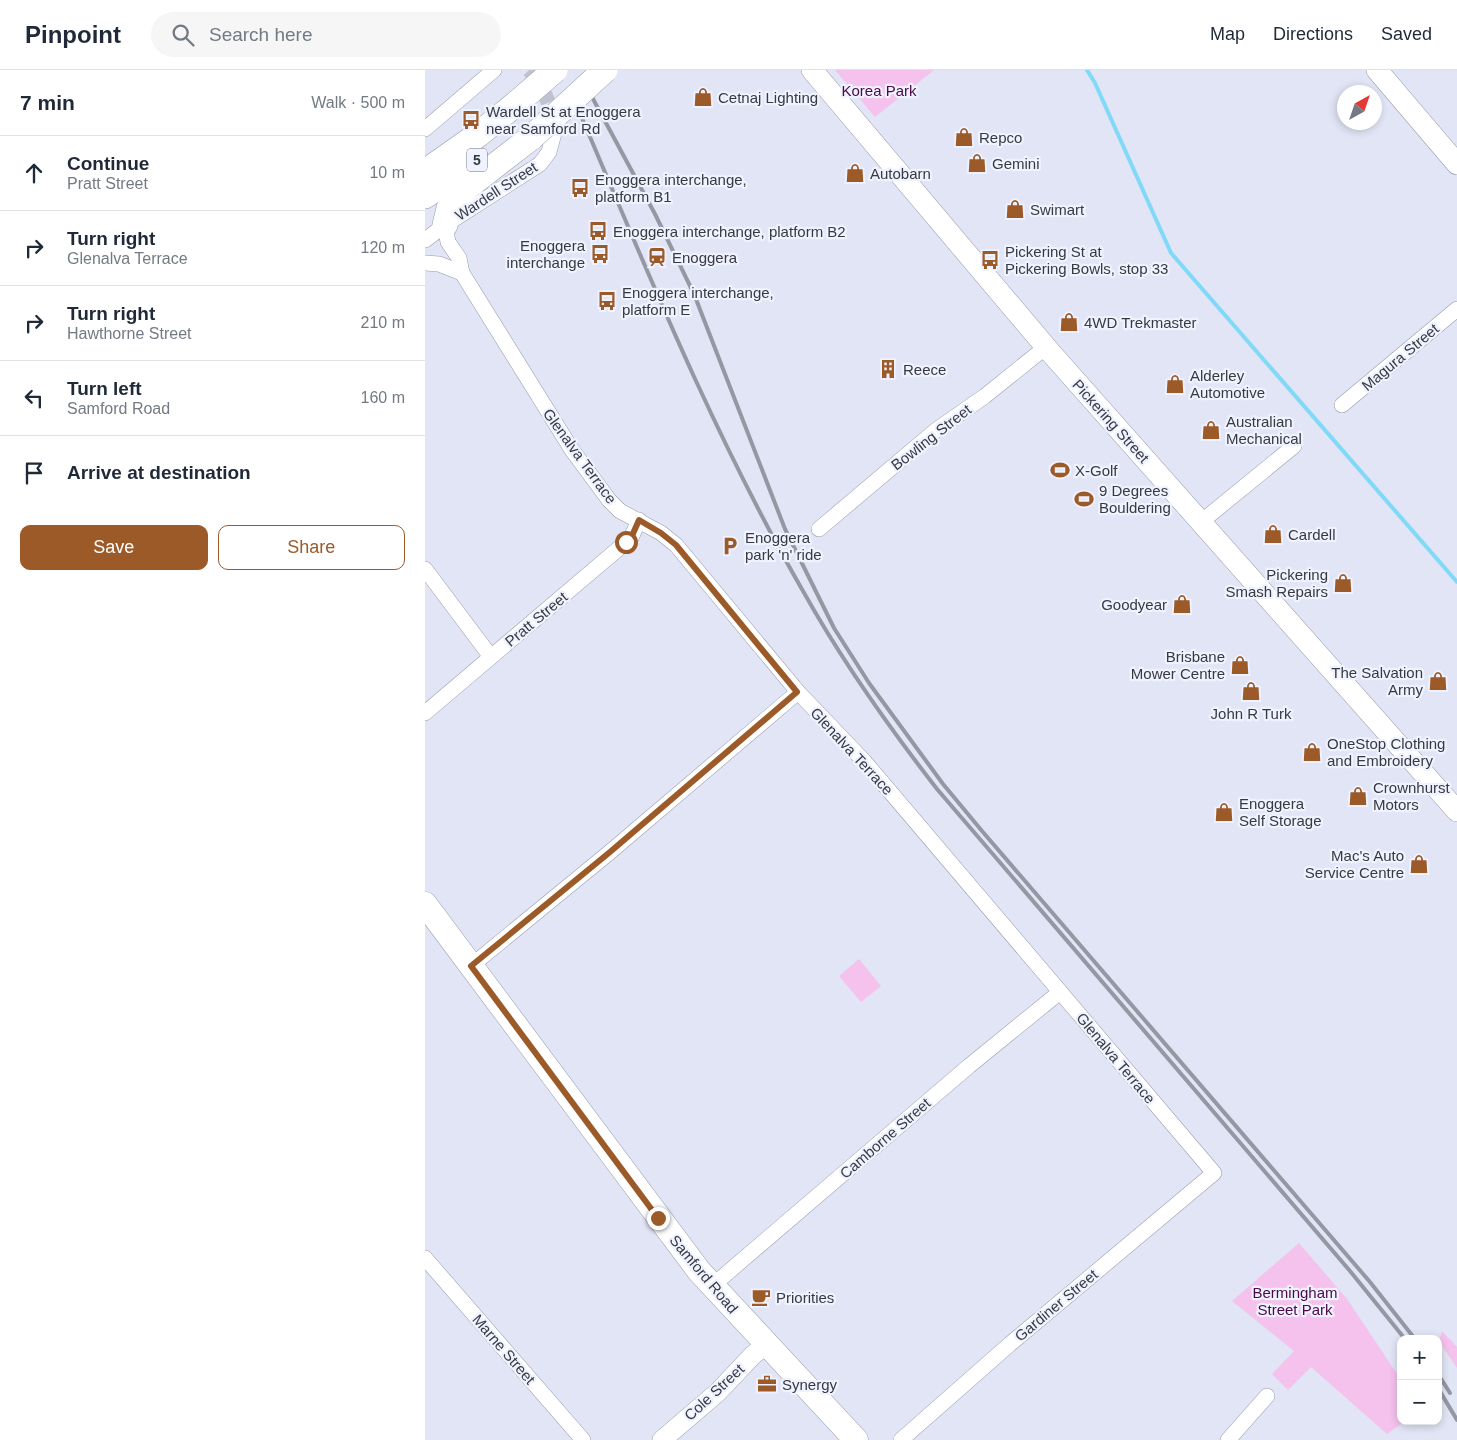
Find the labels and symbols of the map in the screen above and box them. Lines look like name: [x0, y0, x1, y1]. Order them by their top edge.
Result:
park label: Korea Park: [841, 82, 917, 99]
north arrow: [1337, 85, 1382, 130]
shop icon: Cetnaj Lighting: [692, 86, 714, 108]
place label: Cetnaj Lighting: [718, 89, 818, 106]
place label: Wardell St at Enoggera near Samford Rd: [486, 103, 641, 137]
bus stop icon: Wardell St at Enoggera near Samford Rd: [460, 109, 482, 131]
shop icon: Repco: [953, 126, 975, 148]
place label: Repco: [979, 129, 1022, 146]
road number: 5: [467, 148, 487, 172]
shop icon: Gemini: [966, 152, 988, 174]
place label: Gemini: [992, 155, 1040, 172]
street label: Wardell Street: [452, 158, 541, 224]
shop icon: Autobarn: [844, 162, 866, 184]
place label: Autobarn: [870, 165, 931, 182]
place label: Enoggera interchange, platform B1: [595, 171, 747, 205]
bus stop icon: Enoggera interchange, platform B1: [569, 177, 591, 199]
shop icon: Swimart: [1004, 198, 1026, 220]
place label: Swimart: [1030, 201, 1085, 218]
bus stop icon: Enoggera interchange, platform B2: [587, 220, 609, 242]
place label: Enoggera interchange, platform B2: [613, 223, 846, 240]
place label: Enoggera interchange: [507, 237, 586, 271]
bus stop icon: Enoggera interchange: [589, 243, 611, 265]
place label: Pickering St at Pickering Bowls, stop 33: [1005, 243, 1168, 277]
station icon: Enoggera: [646, 246, 668, 268]
place label: Enoggera: [672, 249, 738, 266]
bus stop icon: Pickering St at Pickering Bowls, stop 33: [979, 249, 1001, 271]
place label: Enoggera interchange, platform E: [622, 284, 774, 318]
bus stop icon: Enoggera interchange, platform E: [596, 290, 618, 312]
shop icon: 4WD Trekmaster: [1058, 311, 1080, 333]
place label: 4WD Trekmaster: [1084, 314, 1197, 331]
street label: Magura Street: [1358, 319, 1443, 394]
building icon: Reece: [877, 358, 899, 380]
place label: Reece: [903, 361, 946, 378]
place label: Alderley Automotive: [1190, 367, 1265, 401]
shop icon: Alderley Automotive: [1164, 373, 1186, 395]
street label: Pickering Street: [1069, 376, 1153, 467]
street label: Bowling Street: [888, 400, 975, 473]
street label: Glenalva Terrace: [540, 405, 620, 507]
place label: Australian Mechanical: [1226, 413, 1302, 447]
shop icon: Australian Mechanical: [1200, 419, 1222, 441]
sports icon: X-Golf: [1049, 459, 1071, 481]
place label: X-Golf: [1075, 462, 1118, 479]
place label: 9 Degrees Bouldering: [1099, 482, 1171, 516]
sports icon: 9 Degrees Bouldering: [1073, 488, 1095, 510]
shop icon: Cardell: [1262, 523, 1284, 545]
place label: Cardell: [1288, 526, 1336, 543]
place label: Enoggera park 'n' ride: [745, 529, 822, 563]
route start: [615, 531, 638, 554]
parking icon: Enoggera park 'n' ride: [719, 535, 741, 557]
place label: Pickering Smash Repairs: [1225, 566, 1328, 600]
shop icon: Pickering Smash Repairs: [1332, 572, 1354, 594]
street label: Pratt Street: [501, 588, 571, 650]
shop icon: Goodyear: [1171, 593, 1193, 615]
place label: Goodyear: [1101, 596, 1167, 613]
place label: Brisbane Mower Centre: [1131, 648, 1225, 682]
shop icon: Brisbane Mower Centre: [1229, 654, 1251, 676]
place label: The Salvation Army: [1331, 664, 1423, 698]
shop icon: The Salvation Army: [1427, 670, 1449, 692]
shop icon: John R Turk: [1240, 680, 1262, 702]
street label: Glenalva Terrace: [807, 704, 897, 798]
place label: John R Turk: [1211, 705, 1292, 722]
place label: OneStop Clothing and Embroidery: [1327, 735, 1445, 769]
shop icon: OneStop Clothing and Embroidery: [1301, 741, 1323, 763]
place label: Crownhurst Motors: [1373, 779, 1451, 813]
shop icon: Crownhurst Motors: [1347, 785, 1369, 807]
place label: Enoggera Self Storage: [1239, 795, 1322, 829]
shop icon: Enoggera Self Storage: [1213, 801, 1235, 823]
place label: Mac's Auto Service Centre: [1305, 847, 1404, 881]
shop icon: Mac's Auto Service Centre: [1408, 853, 1430, 875]
street label: Glenalva Terrace: [1073, 1009, 1159, 1107]
street label: Camborne Street: [836, 1094, 934, 1182]
route end: [647, 1207, 670, 1230]
street label: Samford Road: [666, 1231, 742, 1317]
street label: Gardiner Street: [1011, 1265, 1101, 1344]
park label: Bermingham Street Park: [1252, 1284, 1338, 1318]
cafe icon: Priorities: [750, 1286, 772, 1308]
place label: Priorities: [776, 1289, 834, 1306]
street label: Marne Street: [469, 1311, 539, 1388]
street label: Cole Street: [681, 1360, 748, 1424]
office icon: Synergy: [756, 1373, 778, 1395]
place label: Synergy: [782, 1376, 838, 1393]

